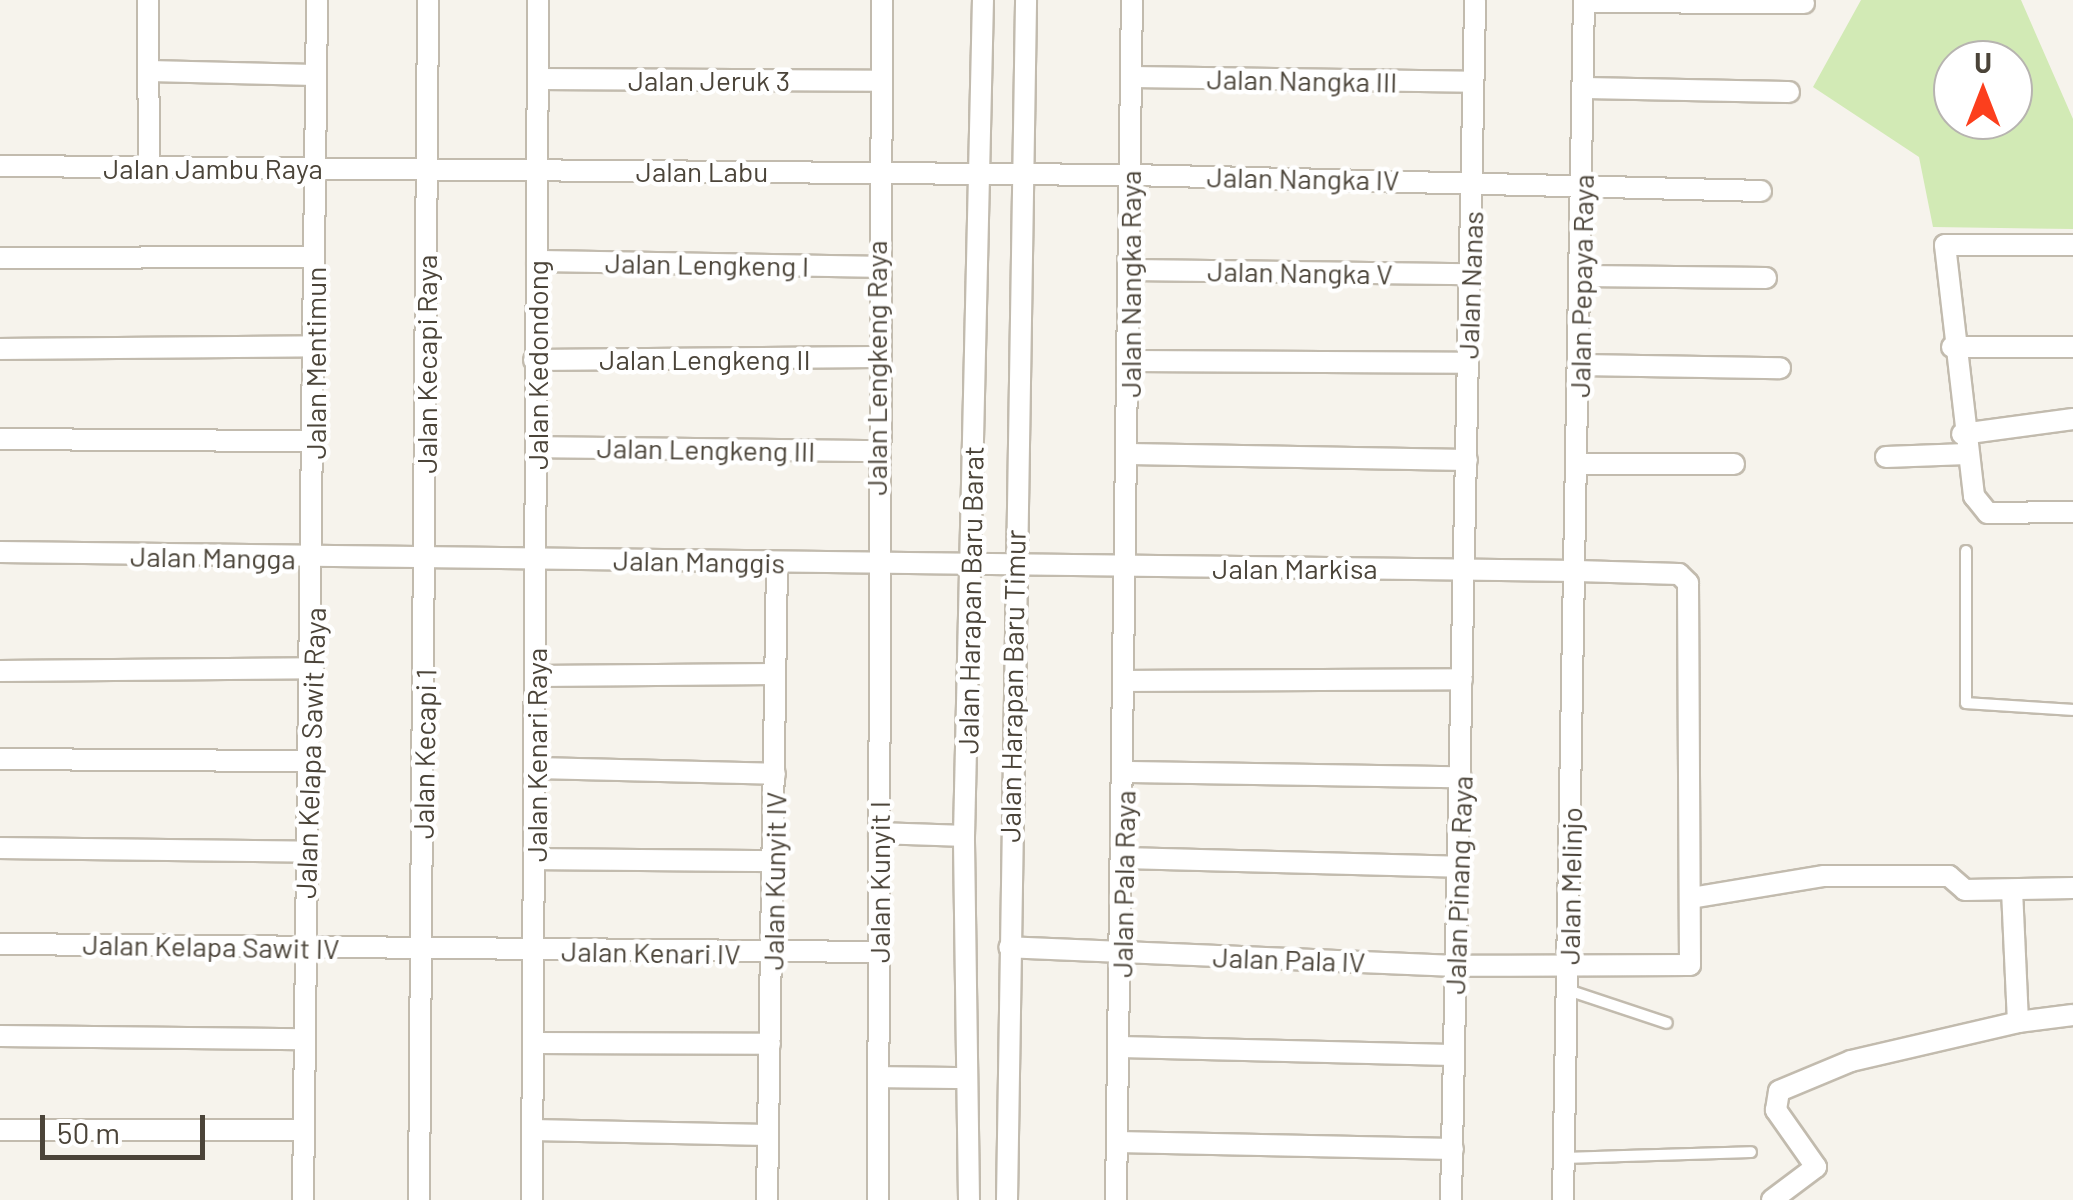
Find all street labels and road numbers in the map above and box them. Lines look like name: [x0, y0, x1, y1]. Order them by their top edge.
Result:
street label: Jalan Nangka III: [1206, 62, 1398, 98]
street label: Jalan Jeruk 3: [628, 63, 790, 97]
street label: Jalan Jambu Raya: [103, 151, 323, 185]
street label: Jalan Labu: [636, 154, 768, 188]
street label: Jalan Nangka IV: [1206, 160, 1400, 196]
street label: Jalan Nangka Raya: [1113, 170, 1147, 398]
street label: Jalan Pepaya Raya: [1562, 174, 1600, 398]
street label: Jalan Nanas: [1451, 210, 1489, 360]
street label: Jalan Lengkeng Raya: [859, 240, 893, 496]
street label: Jalan Lengkeng I: [605, 245, 809, 283]
street label: Jalan Nangka V: [1207, 254, 1393, 290]
street label: Jalan Kecapi Raya: [409, 255, 443, 473]
street label: Jalan Kedondong: [520, 260, 554, 470]
street label: Jalan Mentimun: [298, 267, 332, 459]
street label: Jalan Lengkeng II: [599, 342, 811, 376]
street label: Jalan Lengkeng III: [596, 430, 816, 468]
street label: Jalan Harapan Baru Barat: [951, 446, 989, 754]
street label: Jalan Harapan Baru Timur: [992, 529, 1032, 843]
street label: Jalan Mangga: [130, 539, 296, 575]
street label: Jalan Manggis: [613, 543, 785, 579]
street label: Jalan Markisa: [1212, 551, 1378, 585]
street label: Jalan Kelapa Sawit Raya: [288, 607, 332, 899]
street label: Jalan Kenari Raya: [519, 648, 553, 862]
street label: Jalan Kecapi 1: [406, 669, 442, 839]
street label: Jalan Pinang Raya: [1437, 775, 1479, 995]
street label: Jalan Pala Raya: [1105, 790, 1141, 978]
street label: Jalan Kunyit IV: [756, 791, 792, 971]
street label: Jalan Kunyit I: [862, 801, 896, 963]
street label: Jalan Melinjo: [1552, 807, 1588, 965]
street label: Jalan Kelapa Sawit IV: [82, 927, 340, 965]
street label: Jalan Kenari IV: [561, 934, 741, 970]
street label: Jalan Pala IV: [1212, 940, 1366, 978]

